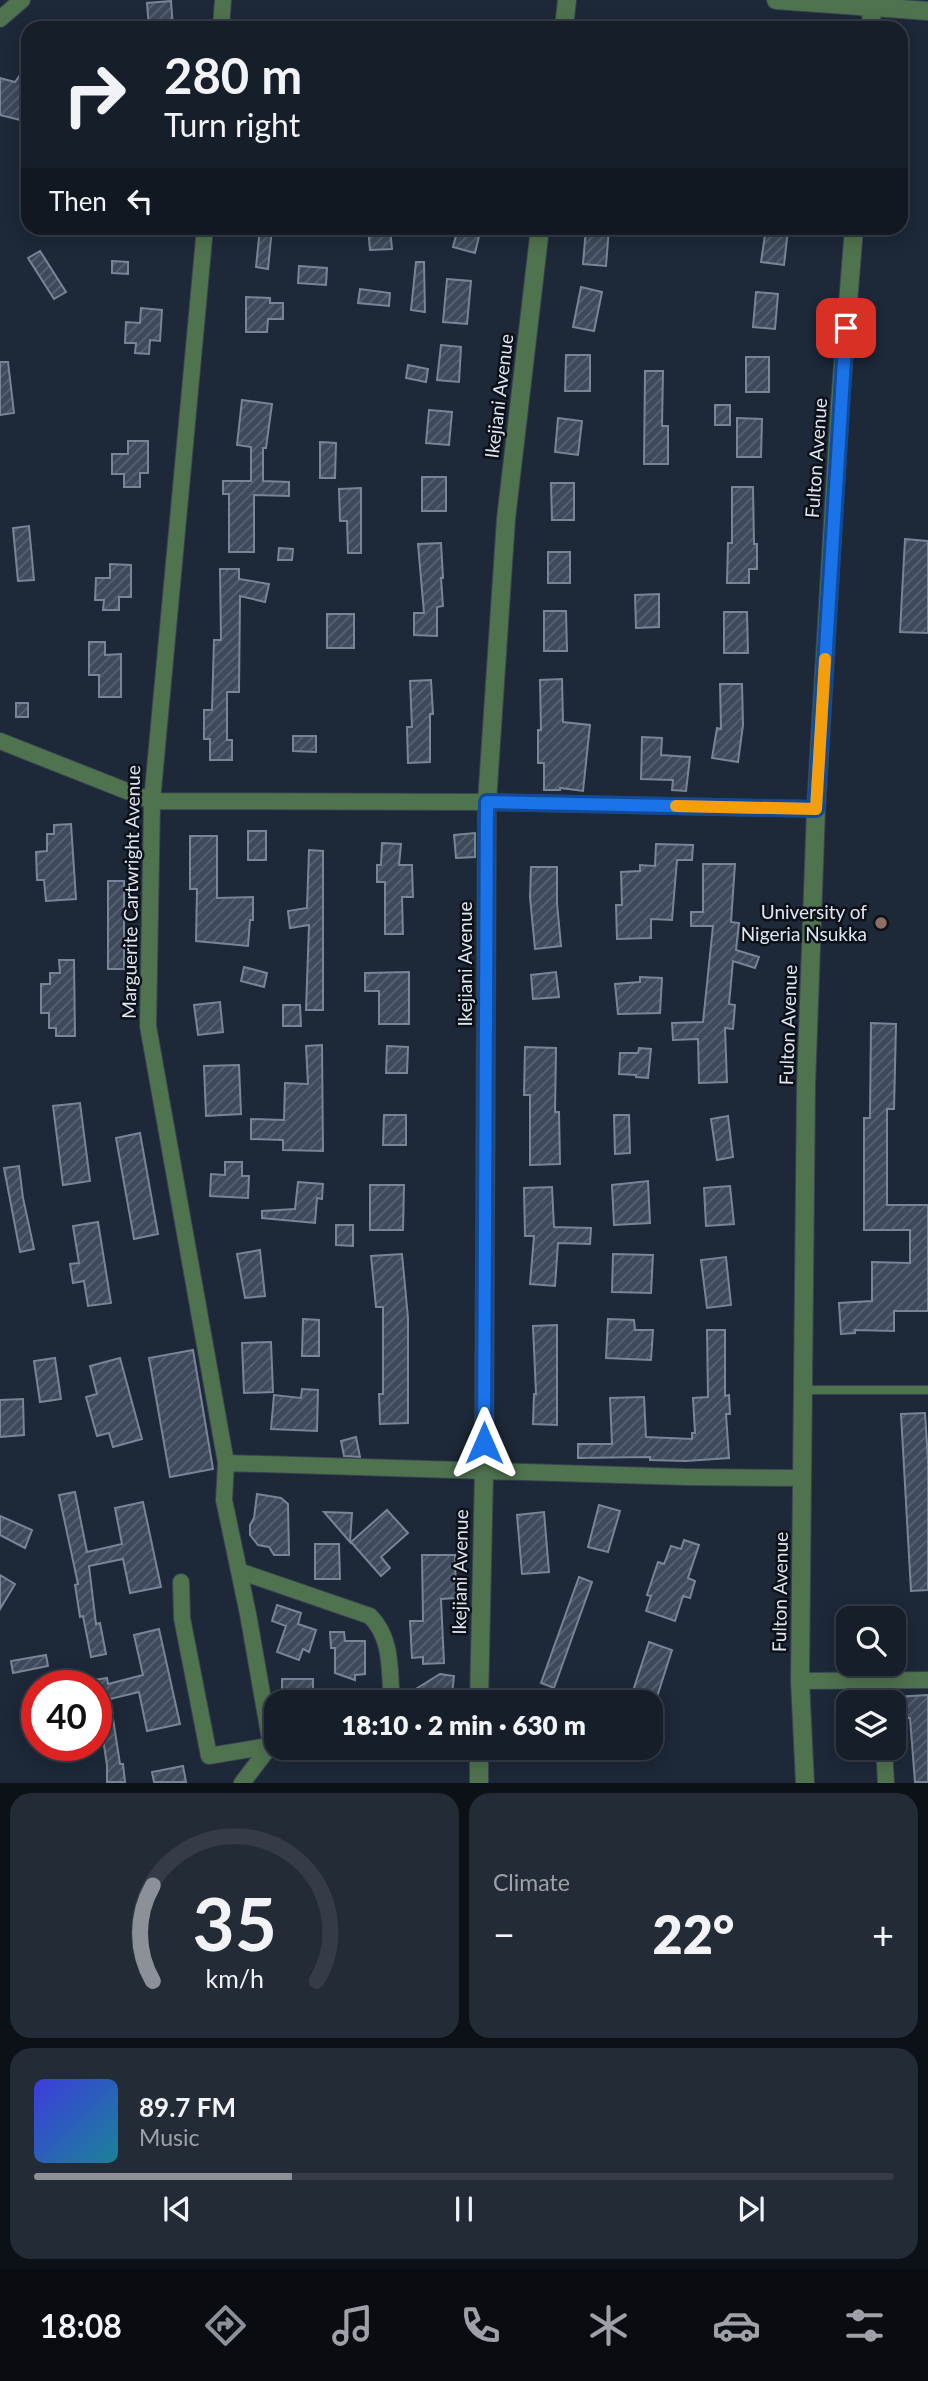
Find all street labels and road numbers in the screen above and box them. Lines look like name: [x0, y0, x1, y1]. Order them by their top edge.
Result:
street label: Ikejiani Avenue: [479, 332, 518, 459]
street label: Fulton Avenue: [800, 397, 831, 519]
street label: Marguerite Cartwright Avenue: [117, 765, 144, 1019]
street label: Ikejiani Avenue: [453, 901, 476, 1027]
street label: Fulton Avenue: [774, 964, 801, 1086]
street label: Ikejiani Avenue: [447, 1509, 472, 1635]
street label: Fulton Avenue: [767, 1532, 792, 1652]

